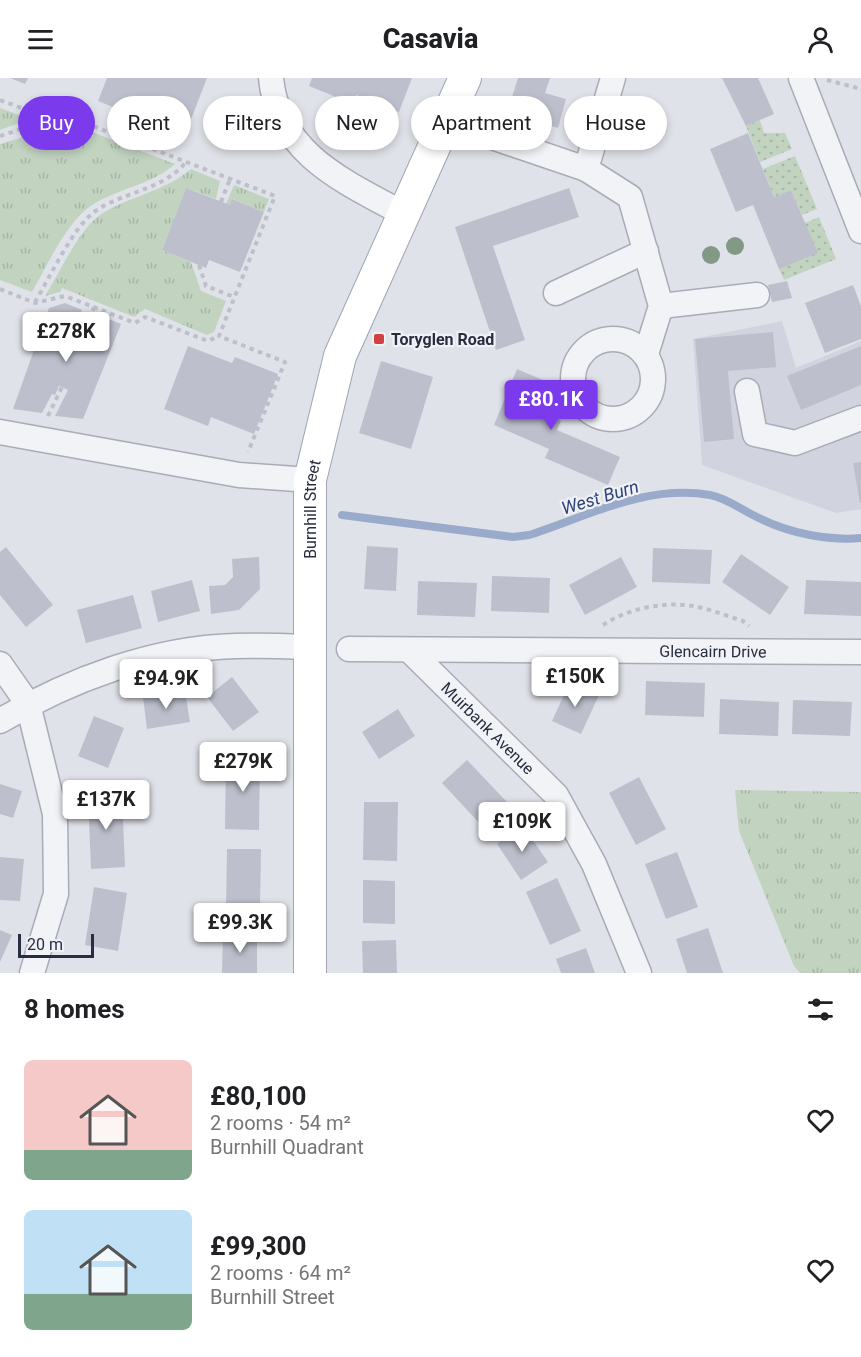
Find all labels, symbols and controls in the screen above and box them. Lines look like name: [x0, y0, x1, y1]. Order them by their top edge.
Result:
icon: menu: [24, 23, 57, 56]
text: Casavia: [383, 23, 478, 55]
icon: person: [804, 23, 837, 56]
chip: Buy: [18, 96, 95, 150]
chip: Rent: [107, 96, 191, 150]
chip: Filters: [203, 96, 303, 150]
chip: New: [315, 96, 399, 150]
chip: Apartment: [411, 96, 552, 150]
chip: House: [564, 96, 667, 150]
pin: £278K: [24, 312, 108, 363]
text: £278K: [36, 319, 96, 343]
place label: Toryglen Road: [391, 330, 494, 349]
marker: Toryglen Road: [372, 332, 386, 346]
pin: £80.1K: [502, 380, 600, 431]
text: £80.1K: [519, 387, 583, 411]
street label: Burnhill Street: [300, 457, 324, 559]
water label: West Burn: [559, 475, 641, 519]
street label: Glencairn Drive: [659, 641, 767, 661]
pin: £150K: [533, 657, 617, 708]
pin: £94.9K: [117, 659, 215, 710]
text: £150K: [545, 664, 605, 688]
text: £94.9K: [134, 666, 198, 690]
street label: Muirbank Avenue: [438, 678, 539, 778]
pin: £279K: [201, 742, 285, 793]
text: £279K: [213, 749, 273, 773]
pin: £137K: [64, 780, 148, 831]
text: £137K: [76, 787, 136, 811]
pin: £109K: [480, 802, 564, 853]
text: £109K: [492, 809, 552, 833]
pin: £99.3K: [191, 903, 289, 954]
text: £99.3K: [208, 910, 272, 934]
scale bar: [18, 931, 94, 958]
text: 20 m: [27, 935, 63, 954]
icon: filters: [804, 993, 837, 1026]
text: 8 homes: [24, 994, 125, 1024]
text: £80,100: [210, 1081, 306, 1111]
icon: home: [72, 1084, 144, 1156]
icon: heart: [804, 1104, 837, 1137]
text: 2 rooms · 54 m²: [210, 1111, 351, 1135]
text: Burnhill Quadrant: [210, 1135, 364, 1159]
text: £99,300: [210, 1231, 306, 1261]
icon: home: [72, 1234, 144, 1306]
icon: heart: [804, 1254, 837, 1287]
text: 2 rooms · 64 m²: [210, 1261, 351, 1285]
text: Burnhill Street: [210, 1285, 335, 1309]

